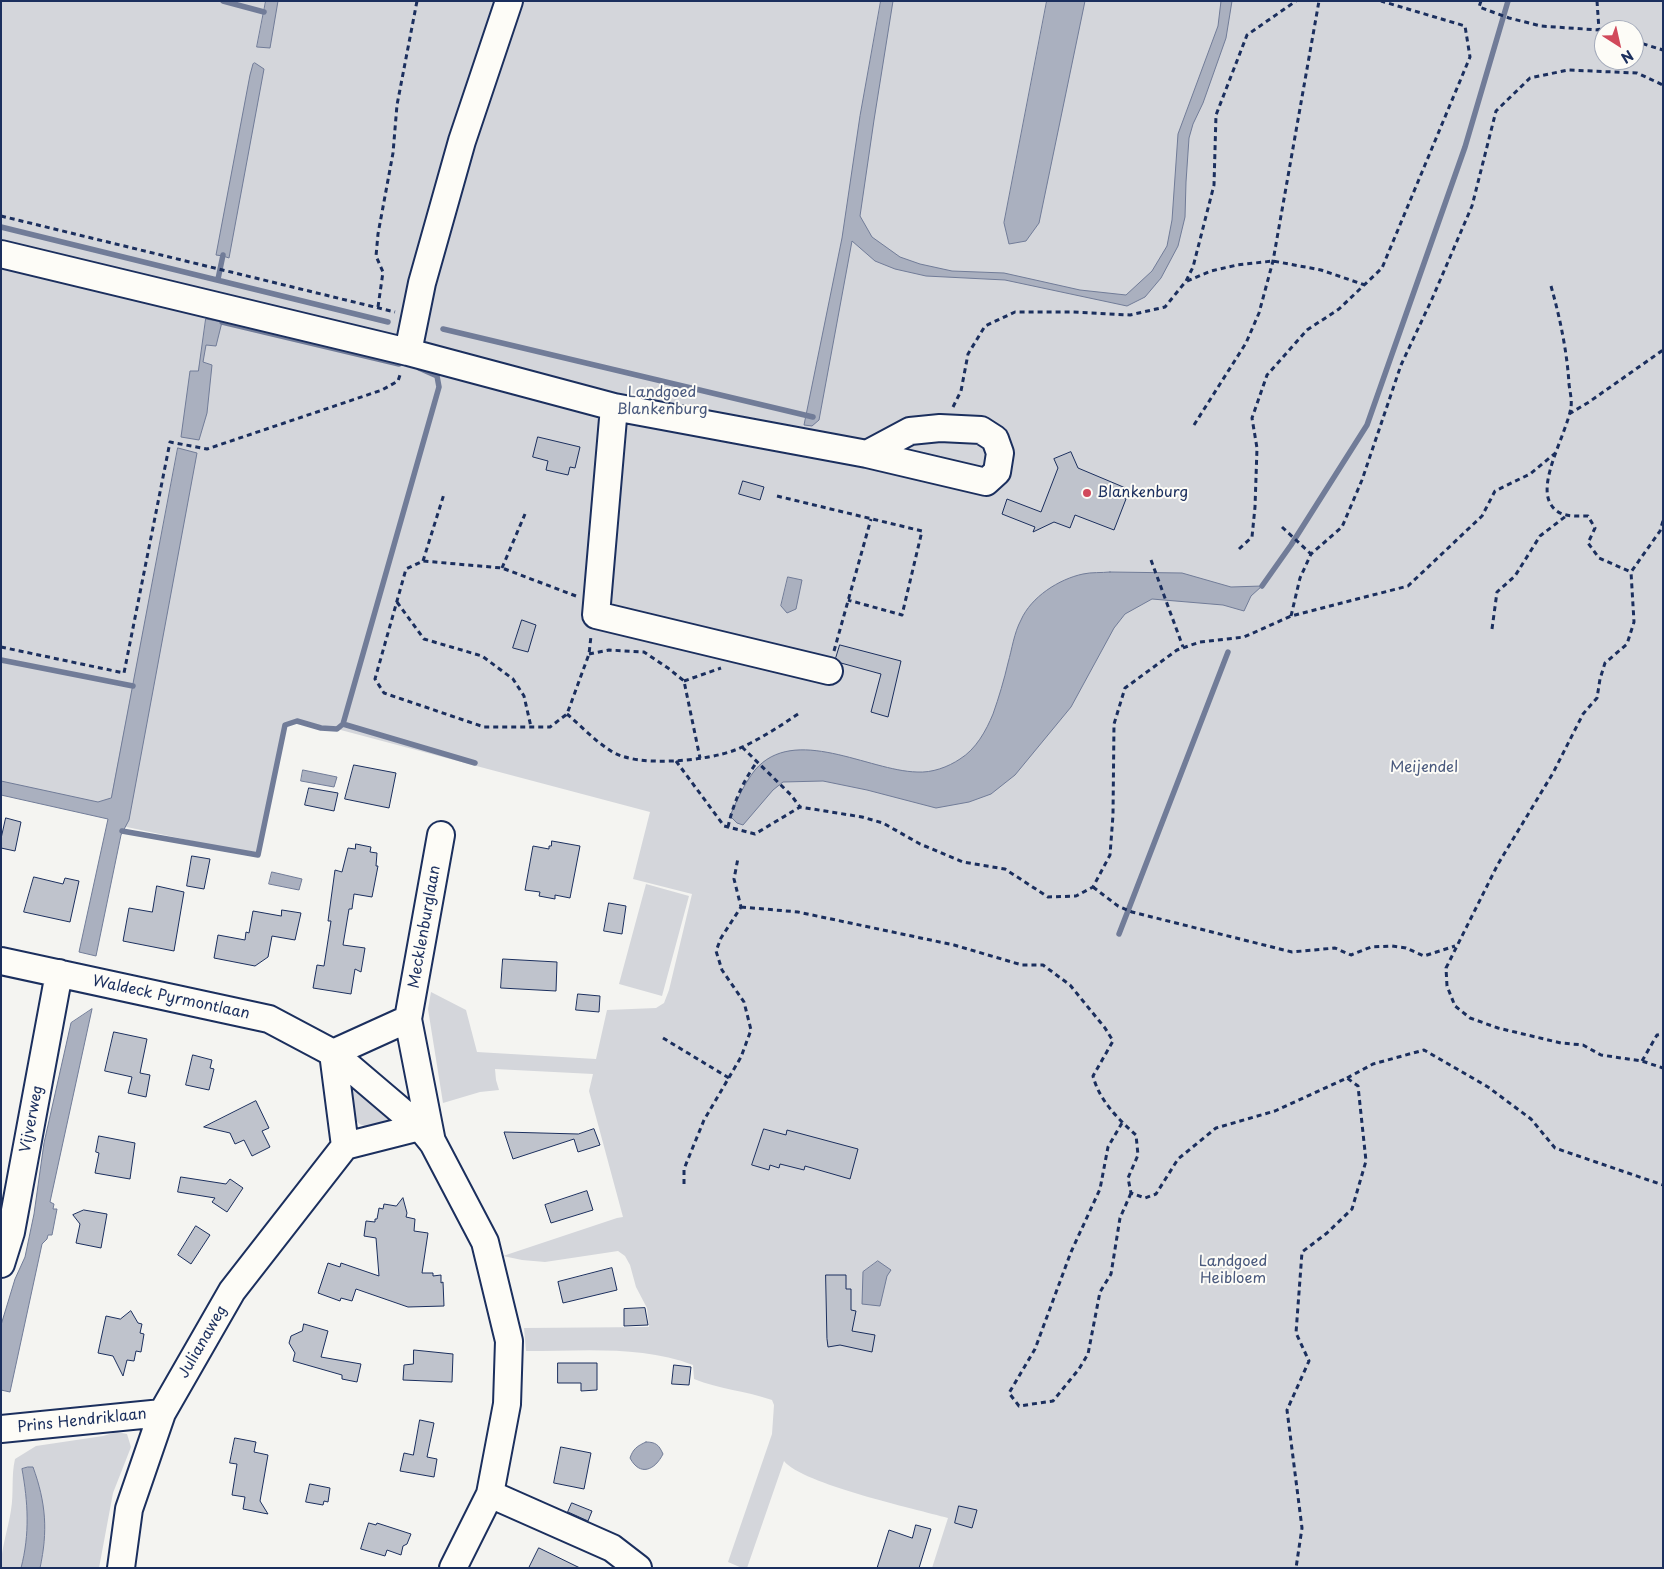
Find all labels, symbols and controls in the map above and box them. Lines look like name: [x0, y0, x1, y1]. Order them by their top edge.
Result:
north arrow: [1594, 20, 1644, 70]
text: N: [1617, 45, 1638, 69]
park label: Landgoed Blankenburg: [616, 384, 708, 419]
place label: Blankenburg: [1097, 484, 1188, 502]
marker: Blankenburg: [1081, 487, 1093, 499]
park label: Meijendel: [1390, 759, 1458, 777]
street label: Mecklenburglaan: [405, 864, 445, 990]
street label: Waldeck Pyrmontlaan: [91, 973, 251, 1023]
street label: Vijverweg: [17, 1084, 47, 1154]
park label: Landgoed Heibloem: [1199, 1253, 1267, 1288]
street label: Julianaweg: [175, 1302, 231, 1382]
street label: Prins Hendriklaan: [17, 1405, 147, 1437]

